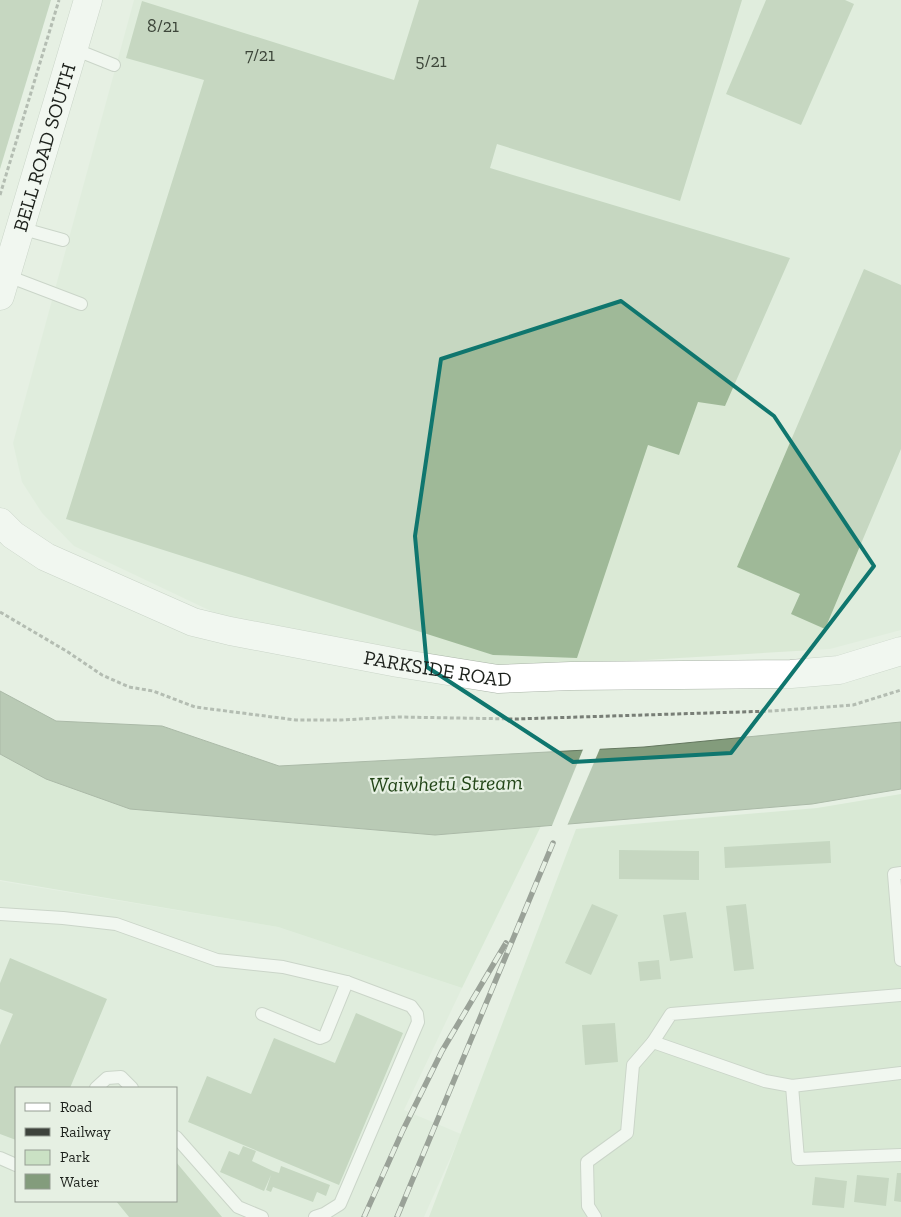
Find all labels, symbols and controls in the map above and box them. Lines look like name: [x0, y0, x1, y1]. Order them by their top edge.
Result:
house number: 8/21: [147, 15, 179, 37]
house number: 7/21: [245, 44, 275, 66]
house number: 5/21: [415, 50, 447, 72]
street label: BELL ROAD SOUTH: [8, 60, 81, 234]
street label: PARKSIDE ROAD: [362, 645, 512, 691]
water label: Waiwhetū Stream: [369, 769, 523, 797]
legend: [15, 1087, 178, 1202]
text: Road: [60, 1098, 93, 1116]
text: Railway: [60, 1123, 111, 1141]
text: Park: [60, 1148, 90, 1166]
text: Water: [60, 1173, 100, 1191]

